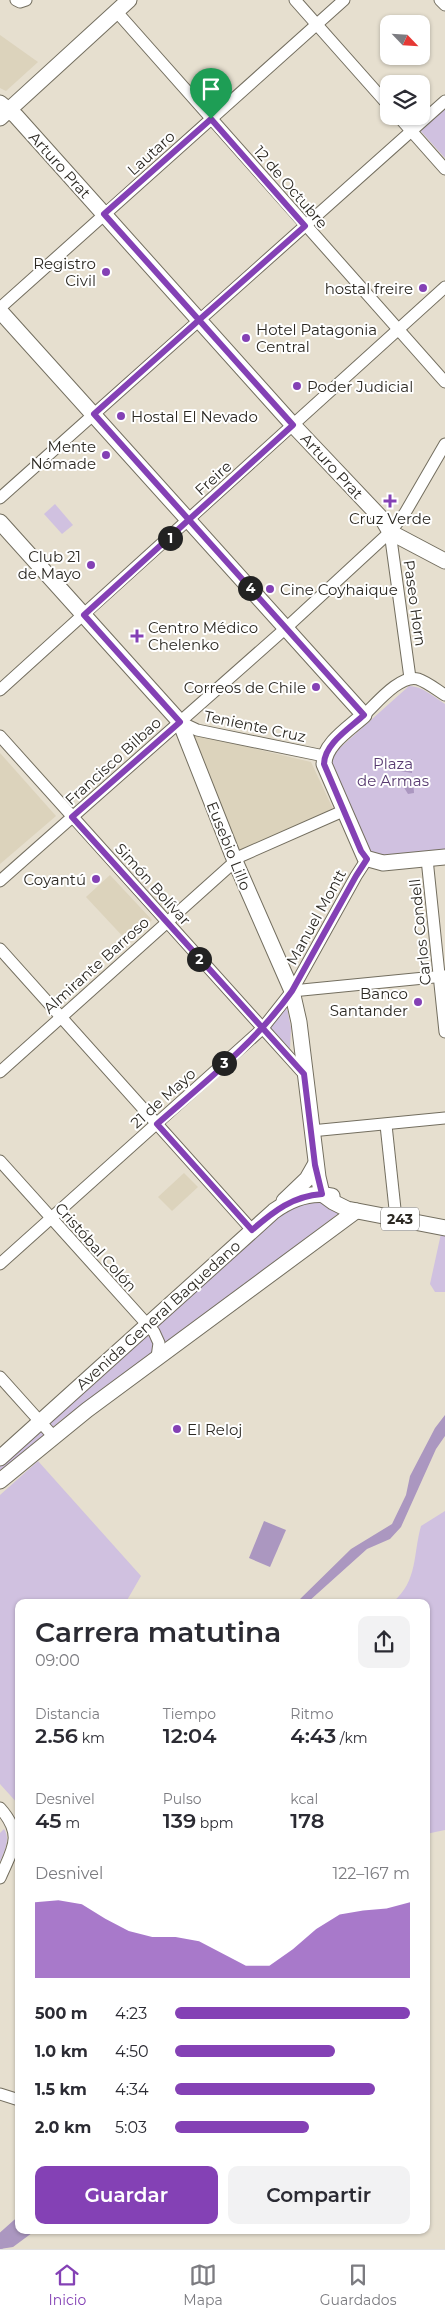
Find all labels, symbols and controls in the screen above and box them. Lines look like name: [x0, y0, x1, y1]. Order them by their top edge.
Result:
north arrow: [380, 15, 430, 65]
map controls: [380, 15, 430, 125]
pin: [190, 68, 232, 119]
icon: arrive: [197, 75, 225, 103]
button: layers: [380, 75, 430, 125]
street label: Lautaro: [123, 127, 179, 179]
street label: Arturo Prat: [25, 128, 95, 202]
street label: 12 de Octubre: [250, 142, 332, 232]
place label: Registro Civil: [33, 254, 96, 290]
marker: Registro Civil: [100, 266, 112, 278]
place label: hostal freire: [325, 279, 413, 298]
marker: hostal freire: [417, 282, 429, 294]
place label: Hotel Patagonia Central: [256, 320, 377, 356]
marker: Hotel Patagonia Central: [240, 332, 252, 344]
place label: Poder Judicial: [307, 377, 413, 396]
marker: Poder Judicial: [291, 380, 303, 392]
place label: Hostal El Nevado: [131, 407, 258, 426]
marker: Hostal El Nevado: [115, 410, 127, 422]
street label: Arturo Prat: [297, 429, 367, 503]
place label: Mente Nómade: [30, 437, 96, 473]
marker: Mente Nómade: [100, 449, 112, 461]
street label: Freire: [191, 457, 235, 499]
marker: Cruz Verde: [384, 495, 396, 507]
place label: Cruz Verde: [349, 509, 431, 528]
pin: 1: [158, 526, 182, 550]
text: 1: [168, 529, 173, 547]
place label: Club 21 de Mayo: [18, 547, 81, 583]
marker: Club 21 de Mayo: [85, 559, 97, 571]
street label: Paseo Horn: [400, 559, 430, 647]
pin: 4: [238, 576, 262, 600]
text: 4: [246, 579, 255, 597]
place label: Cine Coyhaique: [280, 580, 398, 599]
marker: Cine Coyhaique: [264, 583, 276, 595]
place label: Centro Médico Chelenko: [148, 618, 258, 654]
marker: Centro Médico Chelenko: [130, 629, 144, 643]
place label: Correos de Chile: [184, 678, 306, 697]
marker: Correos de Chile: [310, 681, 322, 693]
street label: Teniente Cruz: [202, 706, 308, 746]
street label: Francisco Bilbao: [61, 713, 165, 809]
park label: Plaza de Armas: [357, 754, 429, 790]
street label: Eusebio Lillo: [203, 799, 255, 893]
street label: Simón Bolívar: [111, 839, 195, 929]
street label: Manuel Montt: [282, 866, 350, 968]
place label: Coyantú: [24, 870, 86, 889]
marker: Coyantú: [90, 873, 102, 885]
street label: Carlos Condell: [405, 878, 435, 986]
street label: Almirante Barroso: [39, 912, 153, 1018]
pin: 2: [186, 946, 212, 972]
text: 2: [195, 950, 204, 968]
place label: Banco Santander: [330, 984, 408, 1020]
marker: Banco Santander: [412, 996, 424, 1008]
pin: 3: [212, 1050, 236, 1076]
text: 3: [220, 1054, 229, 1072]
street label: 21 de Mayo: [126, 1064, 200, 1132]
street label: Cristóbal Colón: [51, 1199, 141, 1295]
road number: 243: [381, 1208, 419, 1230]
street label: Avenida General Baquedano: [72, 1236, 244, 1394]
place label: El Reloj: [187, 1420, 242, 1439]
marker: El Reloj: [171, 1423, 183, 1435]
text: Carrera matutina: [35, 1615, 281, 1649]
button: share: [358, 1616, 410, 1668]
text: 09:00: [35, 1651, 80, 1670]
text: Distancia: [35, 1705, 100, 1723]
text: Tiempo: [163, 1705, 216, 1723]
text: Ritmo: [290, 1705, 333, 1723]
text: 2.56: [35, 1723, 78, 1748]
text: 12:04: [163, 1723, 216, 1748]
text: 4:43: [290, 1723, 336, 1748]
text: km: [78, 1729, 105, 1747]
text: /km: [336, 1729, 368, 1747]
text: Desnivel: [35, 1790, 95, 1808]
text: Pulso: [163, 1790, 202, 1808]
text: kcal: [290, 1790, 318, 1808]
text: 45: [35, 1808, 62, 1833]
text: 139: [163, 1808, 196, 1833]
text: 178: [290, 1808, 324, 1833]
text: m: [62, 1814, 80, 1832]
text: bpm: [196, 1814, 234, 1832]
text: Desnivel: [35, 1864, 103, 1883]
text: 122–167 m: [332, 1864, 410, 1883]
text: 500 m: [35, 2004, 88, 2023]
text: 4:23: [115, 2004, 147, 2023]
text: 1.0 km: [35, 2042, 88, 2061]
text: 4:50: [115, 2042, 149, 2061]
text: 1.5 km: [35, 2080, 87, 2099]
text: 4:34: [115, 2080, 149, 2099]
text: 2.0 km: [35, 2118, 91, 2137]
text: 5:03: [115, 2118, 147, 2137]
button: Guardar: [35, 2166, 218, 2224]
button: Compartir: [228, 2166, 410, 2224]
tab: Inicio: [49, 2261, 86, 2309]
tab: Mapa: [183, 2261, 223, 2309]
tab: Guardados: [320, 2261, 396, 2309]

